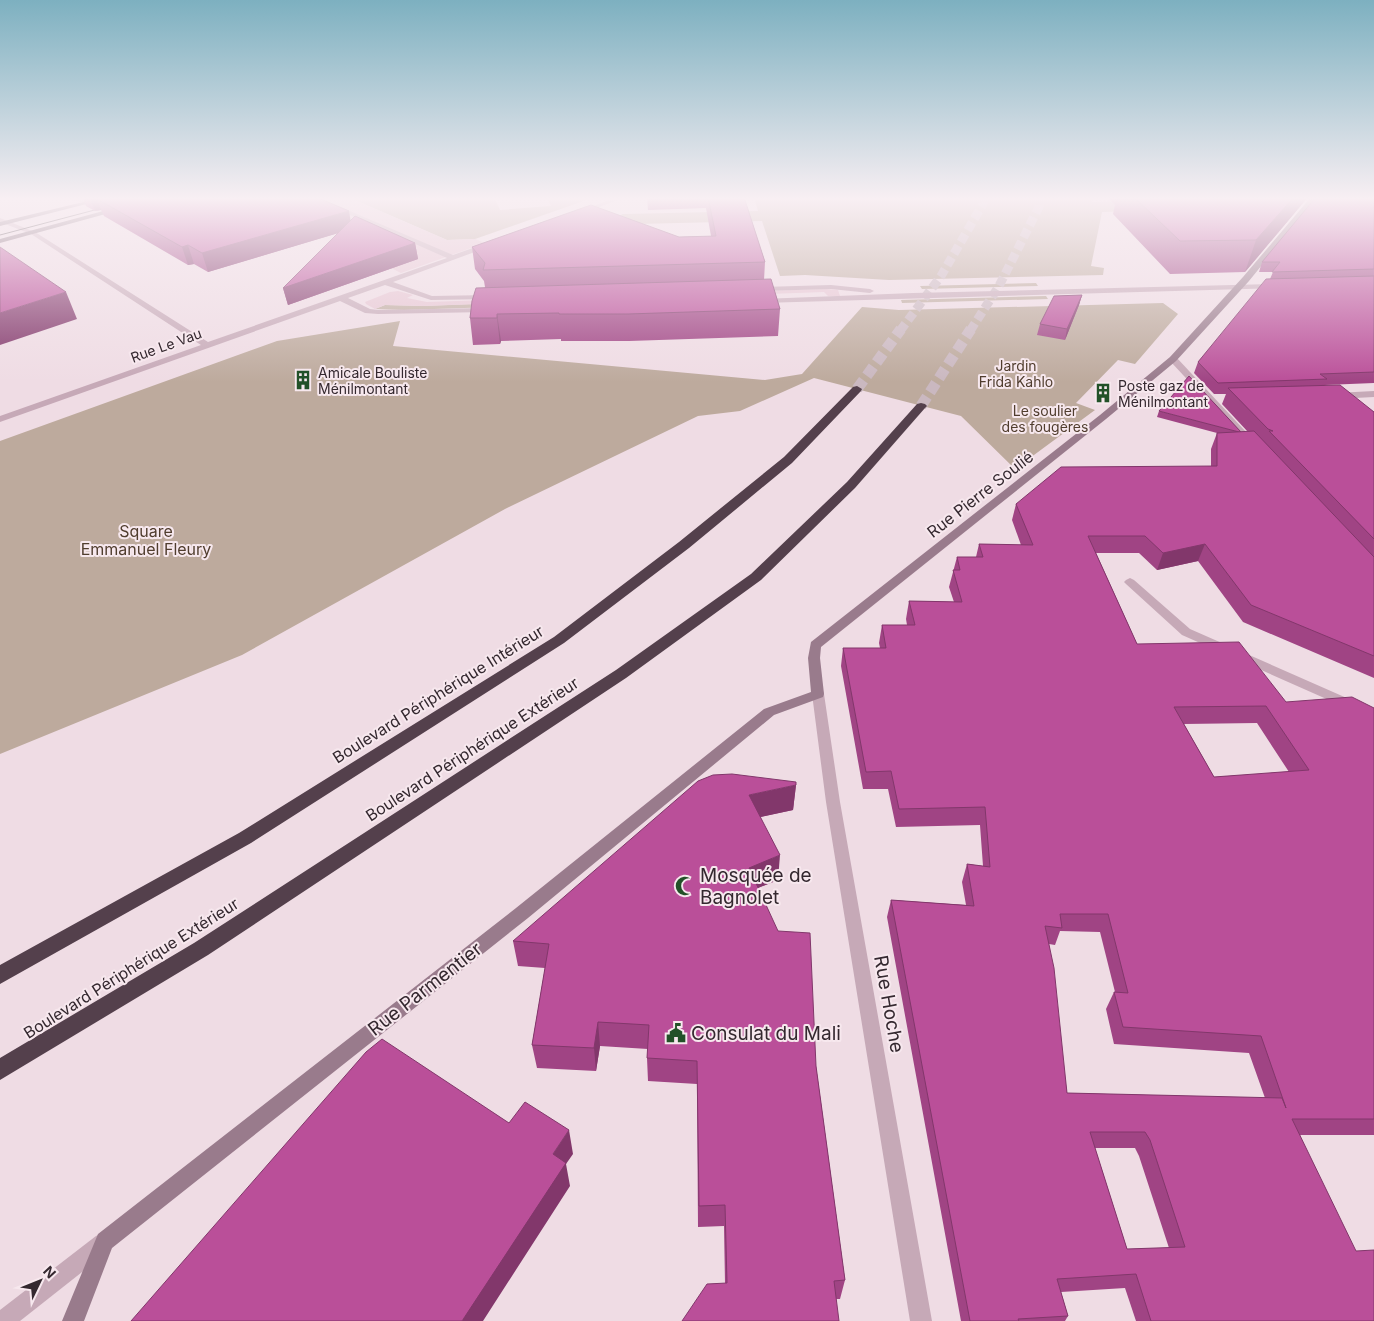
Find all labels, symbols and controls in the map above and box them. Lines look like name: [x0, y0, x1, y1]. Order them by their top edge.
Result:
street label: Rue Le Vau: [128, 324, 204, 366]
park label: Jardin Frida Kahlo: [979, 357, 1053, 390]
place label: Amicale Bouliste Ménilmontant: [318, 364, 427, 397]
building icon: Amicale Bouliste Ménilmontant: [292, 369, 314, 391]
place label: Poste gaz de Ménilmontant: [1118, 377, 1209, 410]
building icon: Poste gaz de Ménilmontant: [1092, 382, 1114, 404]
park label: Le soulier des fougères: [1002, 402, 1088, 435]
street label: Rue Pierre Soulié: [923, 446, 1037, 542]
park label: Square Emmanuel Fleury: [81, 521, 211, 559]
street label: Boulevard Périphérique Intérieur: [329, 621, 547, 767]
street label: Boulevard Périphérique Extérieur: [362, 673, 582, 825]
place label: Mosquée de Bagnolet: [700, 864, 812, 909]
mosque icon: Mosquée de Bagnolet: [674, 875, 696, 897]
street label: Boulevard Périphérique Extérieur: [20, 893, 242, 1043]
street label: Rue Parmentier: [363, 937, 487, 1041]
street label: Rue Hoche: [869, 953, 909, 1055]
public building icon: Consulat du Mali: [665, 1022, 687, 1044]
place label: Consulat du Mali: [691, 1022, 841, 1045]
north arrow: [15, 1256, 65, 1306]
text: N: [40, 1262, 60, 1281]

